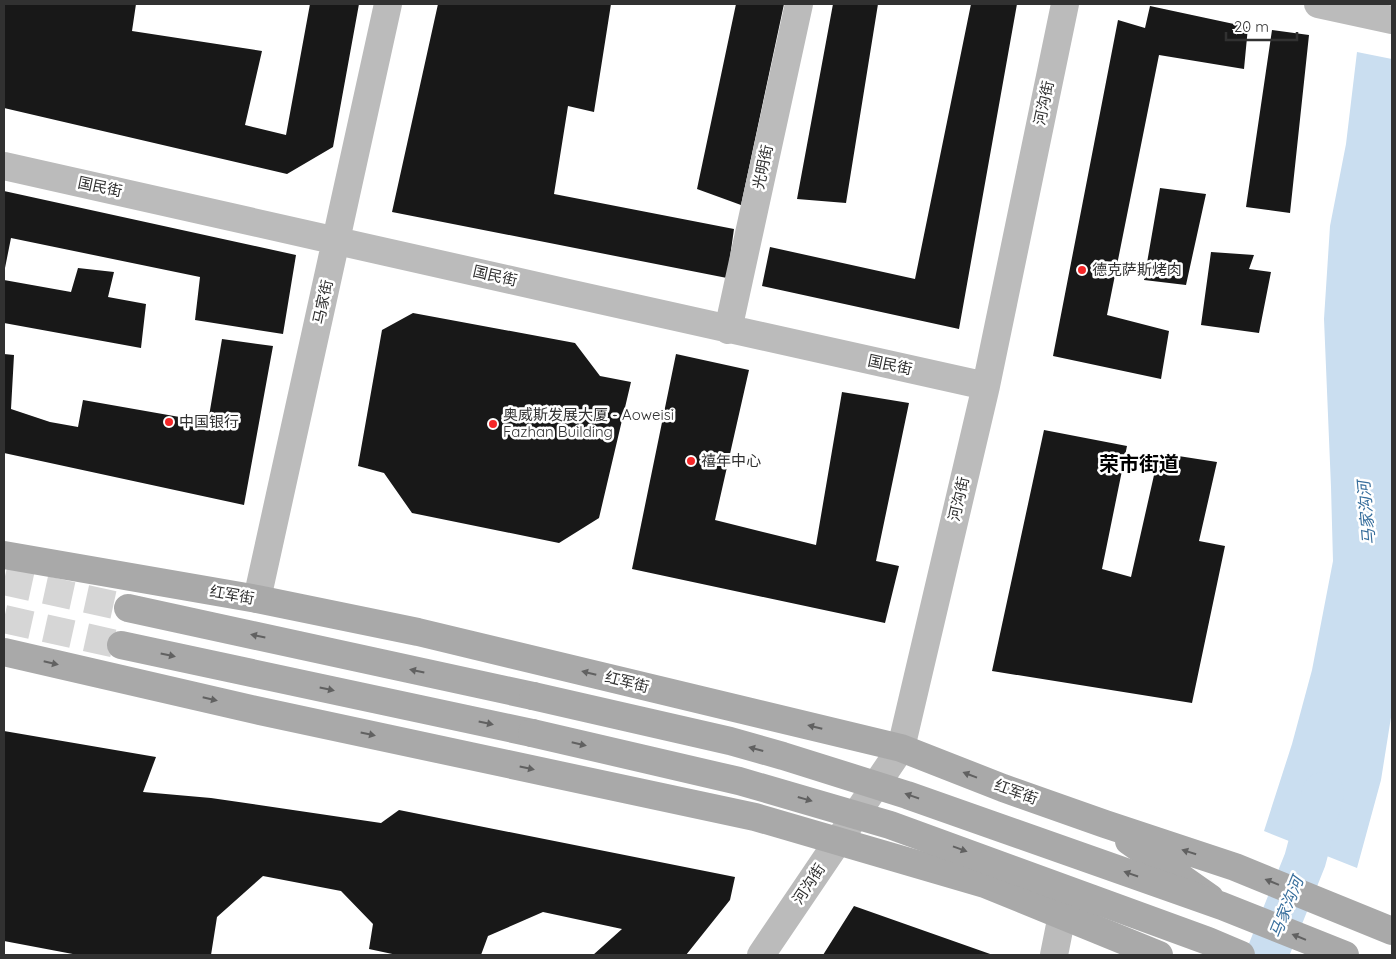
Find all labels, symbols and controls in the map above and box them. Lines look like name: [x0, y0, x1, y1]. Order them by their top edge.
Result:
scale bar: [1226, 10, 1297, 42]
text: 20 m: [1234, 17, 1269, 36]
street label: 河沟街: [1030, 79, 1057, 127]
street label: 光明街: [749, 143, 776, 191]
street label: 国民街: [76, 173, 124, 200]
place label: 德克萨斯烤肉: [1092, 260, 1182, 279]
street label: 国民街: [471, 261, 519, 290]
marker: 德克萨斯烤肉: [1076, 264, 1088, 276]
street label: 马家街: [309, 278, 336, 326]
street label: 国民街: [866, 351, 914, 378]
place label: 奥威斯发展大厦 - Aoweisi Fazhan Building: [503, 405, 674, 441]
place label: 中国银行: [179, 412, 239, 431]
marker: 中国银行: [163, 416, 175, 428]
marker: 奥威斯发展大厦 - Aoweisi Fazhan Building: [487, 418, 499, 430]
place label: 禧年中心: [701, 451, 761, 470]
district label: 荣市街道: [1099, 451, 1179, 476]
marker: 禧年中心: [685, 455, 697, 467]
street label: 河沟街: [944, 475, 973, 523]
water label: 马家沟河: [1353, 477, 1379, 546]
street label: 红军街: [208, 581, 256, 608]
one-way arrow: [250, 632, 265, 640]
one-way arrow: [161, 651, 176, 659]
one-way arrow: [44, 659, 59, 667]
one-way arrow: [409, 667, 424, 675]
street label: 红军街: [603, 667, 651, 696]
one-way arrow: [581, 669, 596, 677]
one-way arrow: [320, 685, 335, 693]
one-way arrow: [202, 695, 217, 703]
one-way arrow: [478, 719, 493, 727]
one-way arrow: [807, 723, 822, 731]
one-way arrow: [361, 730, 376, 738]
one-way arrow: [572, 740, 587, 748]
one-way arrow: [749, 744, 764, 752]
one-way arrow: [520, 764, 535, 772]
one-way arrow: [962, 771, 977, 779]
street label: 红军街: [992, 775, 1041, 808]
one-way arrow: [904, 792, 919, 800]
one-way arrow: [798, 796, 813, 804]
one-way arrow: [952, 846, 967, 853]
one-way arrow: [1181, 848, 1196, 856]
street label: 河沟街: [788, 860, 829, 908]
one-way arrow: [1123, 870, 1138, 878]
water label: 马家沟河: [1265, 871, 1308, 940]
one-way arrow: [1265, 878, 1279, 886]
one-way arrow: [1292, 933, 1307, 940]

